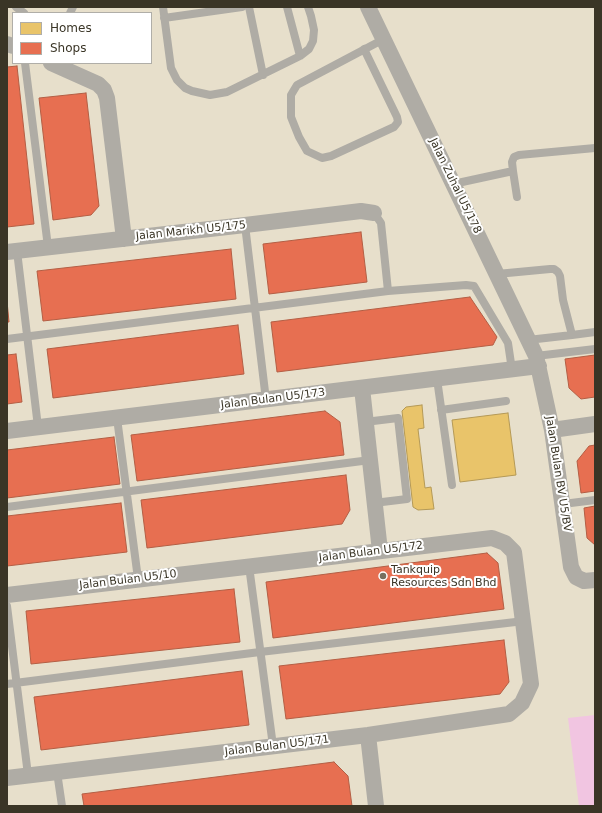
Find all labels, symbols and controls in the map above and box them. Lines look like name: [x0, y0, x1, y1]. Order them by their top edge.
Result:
legend: [12, 12, 152, 64]
text: Homes: [50, 21, 92, 35]
text: Shops: [50, 41, 86, 55]
street label: Jalan Zuhal U5/178: [426, 136, 484, 236]
street label: Jalan Marikh U5/175: [135, 219, 247, 243]
street label: Jalan Bulan U5/173: [220, 386, 326, 412]
street label: Jalan Bulan BV U5/BV: [542, 415, 574, 533]
street label: Jalan Bulan U5/172: [318, 539, 424, 565]
place label: Tankquip Resources Sdn Bhd: [391, 563, 497, 589]
street label: Jalan Bulan U5/10: [79, 567, 177, 593]
marker: Tankquip Resources Sdn Bhd: [378, 571, 388, 581]
street label: Jalan Bulan U5/171: [224, 733, 330, 759]

